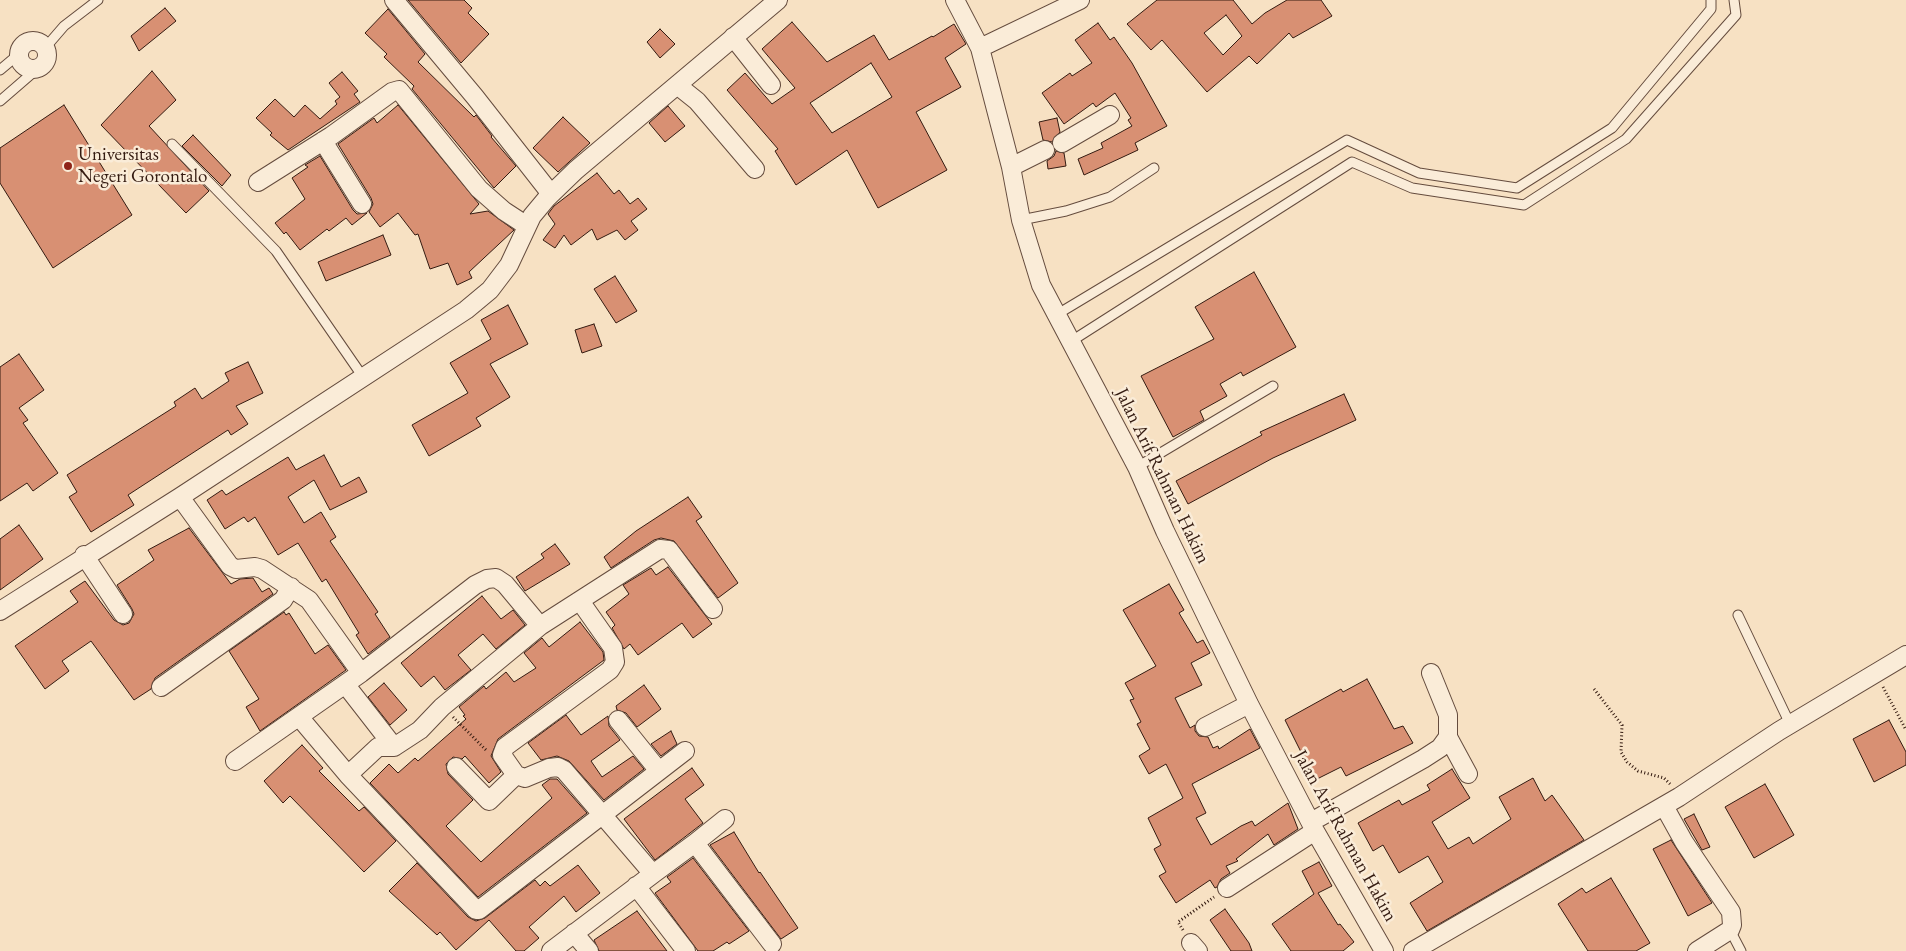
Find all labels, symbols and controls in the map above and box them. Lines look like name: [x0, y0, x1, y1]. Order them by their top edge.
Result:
place label: Universitas Negeri Gorontalo: [78, 144, 207, 188]
marker: Universitas Negeri Gorontalo: [62, 160, 74, 172]
street label: Jalan Arif Rahman Hakim: [1110, 385, 1214, 567]
street label: Jalan Arif Rahman Hakim: [1288, 746, 1402, 926]

